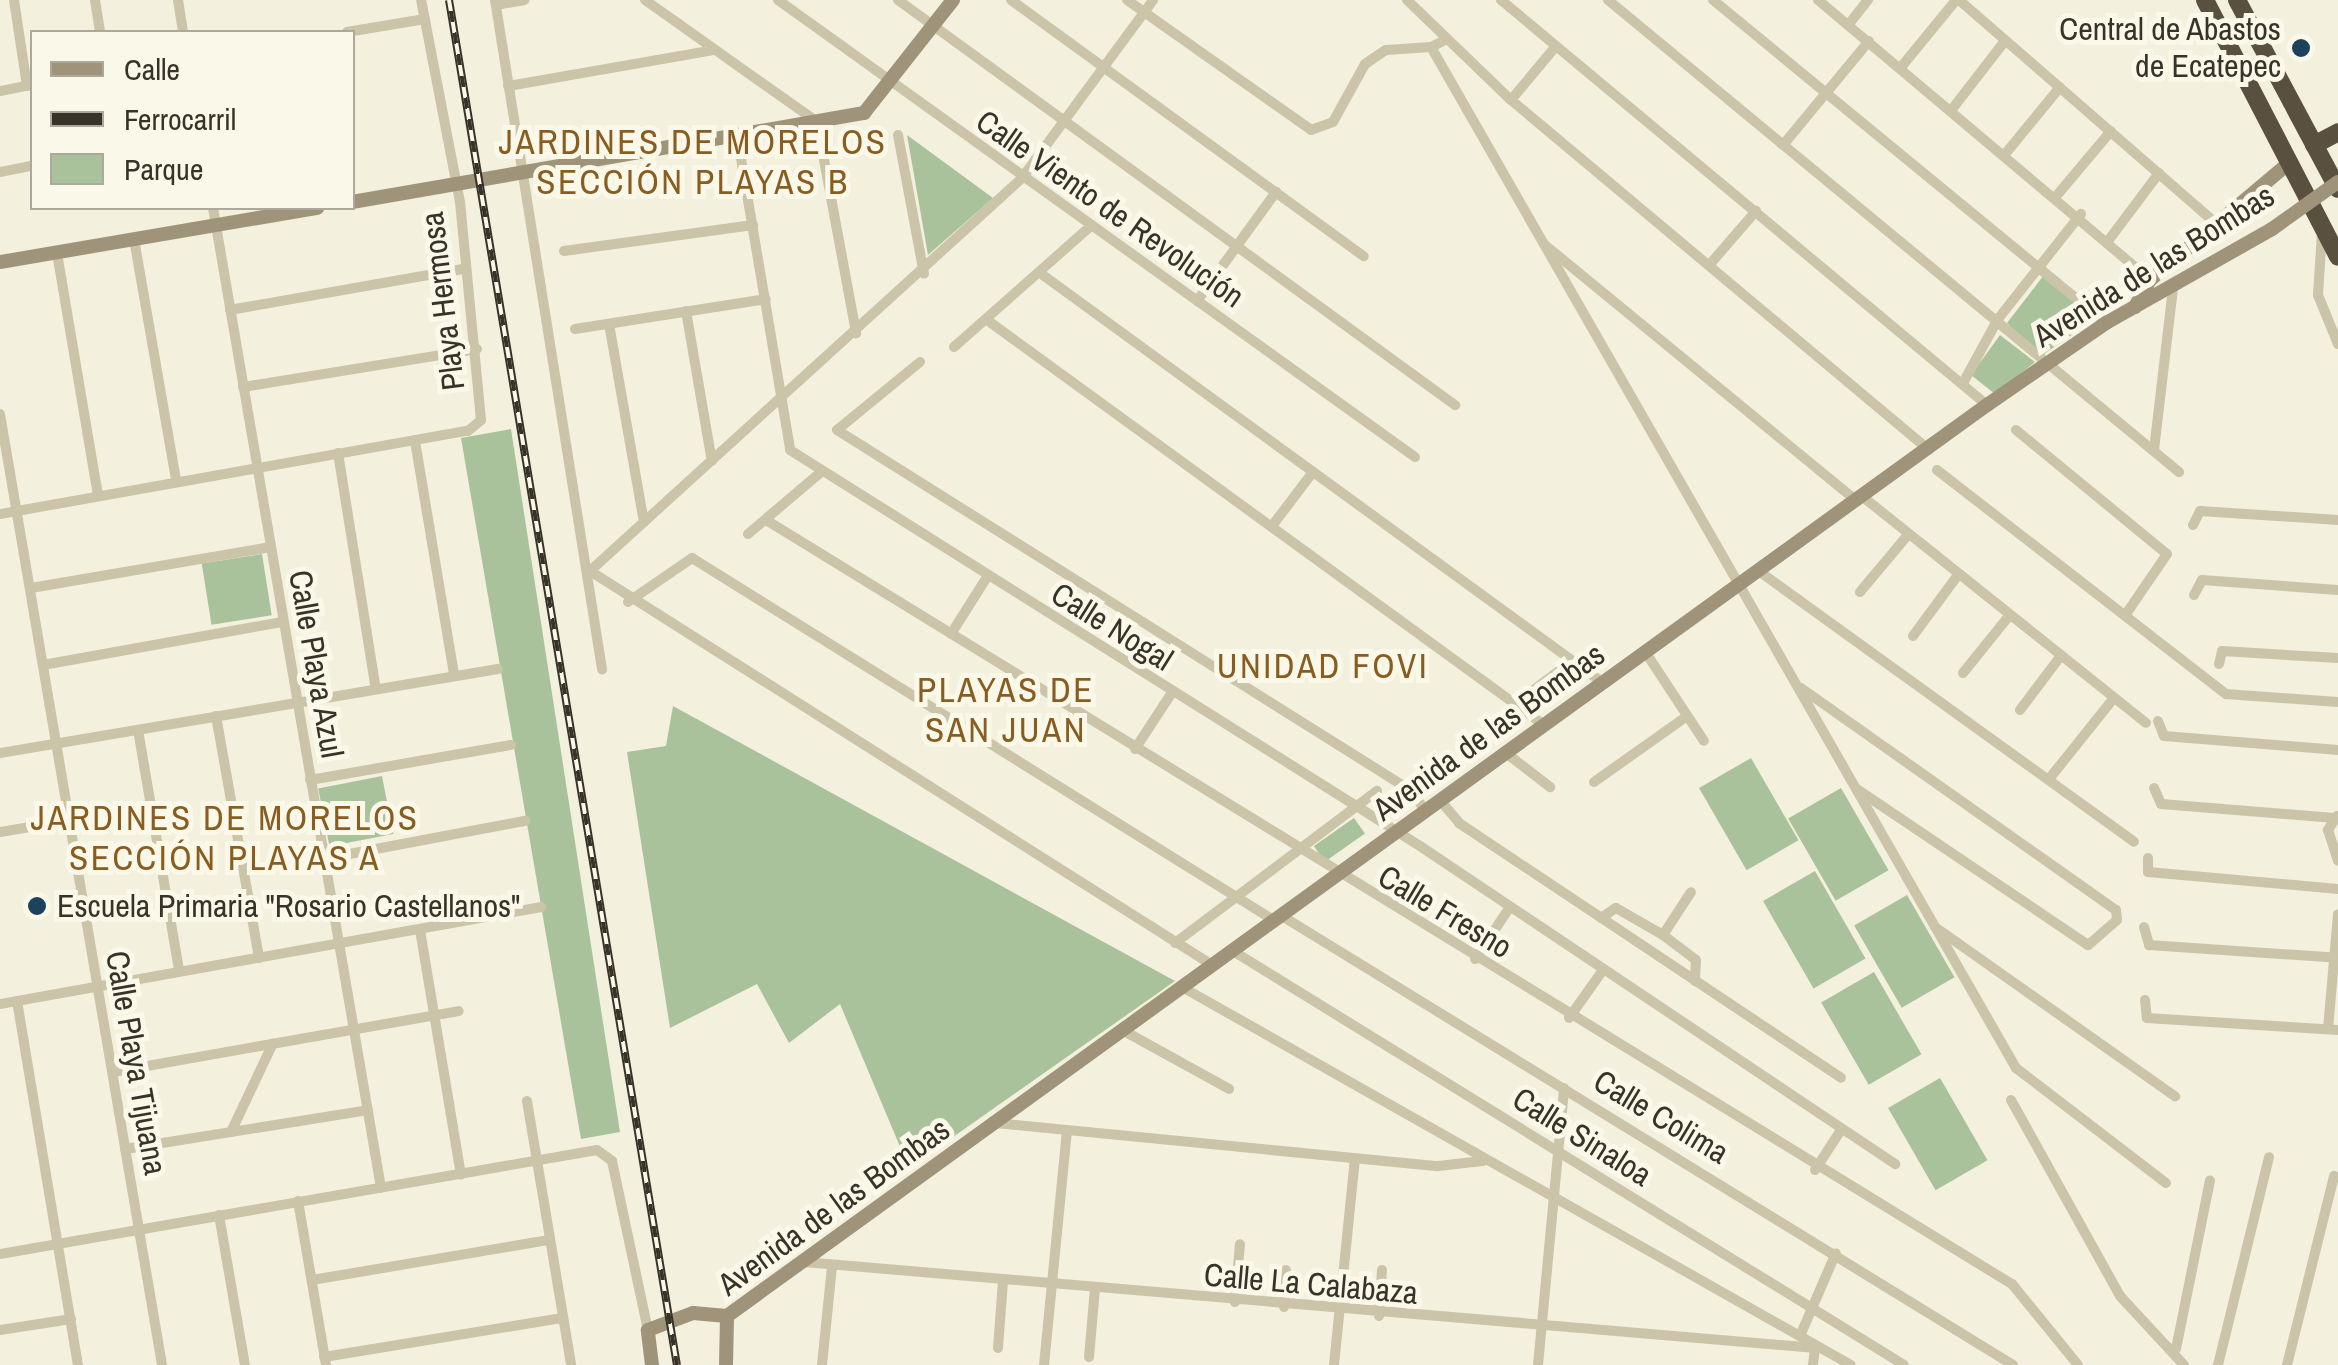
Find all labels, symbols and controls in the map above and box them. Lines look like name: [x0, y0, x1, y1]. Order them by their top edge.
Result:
place label: Central de Abastos de Ecatepec: [2058, 11, 2281, 86]
legend: [30, 30, 355, 210]
marker: Central de Abastos de Ecatepec: [2290, 37, 2312, 59]
text: Calle: [124, 49, 180, 89]
text: Ferrocarril: [124, 99, 236, 139]
street label: Calle Viento de Revolución: [969, 102, 1251, 316]
district label: JARDINES DE MORELOS SECCIÓN PLAYAS B: [499, 121, 887, 203]
text: Parque: [124, 149, 203, 189]
street label: Avenida de las Bombas: [2026, 176, 2282, 356]
street label: Playa Hermosa: [413, 210, 473, 392]
street label: Calle Playa Azul: [281, 567, 351, 761]
street label: Calle Nogal: [1044, 575, 1180, 679]
street label: Avenida de las Bombas: [1366, 635, 1612, 829]
district label: UNIDAD FOVI: [1217, 645, 1429, 687]
district label: PLAYAS DE SAN JUAN: [917, 669, 1095, 751]
district label: JARDINES DE MORELOS SECCIÓN PLAYAS A: [31, 797, 419, 879]
street label: Calle Fresno: [1371, 857, 1519, 967]
place label: Escuela Primaria "Rosario Castellanos": [57, 887, 520, 925]
marker: Escuela Primaria "Rosario Castellanos": [26, 895, 48, 917]
street label: Calle Playa Tijuana: [97, 948, 175, 1178]
street label: Calle Colima: [1587, 1062, 1735, 1172]
street label: Calle Sinaloa: [1506, 1079, 1658, 1195]
street label: Avenida de las Bombas: [711, 1110, 957, 1304]
street label: Calle La Calabaza: [1203, 1256, 1419, 1312]

